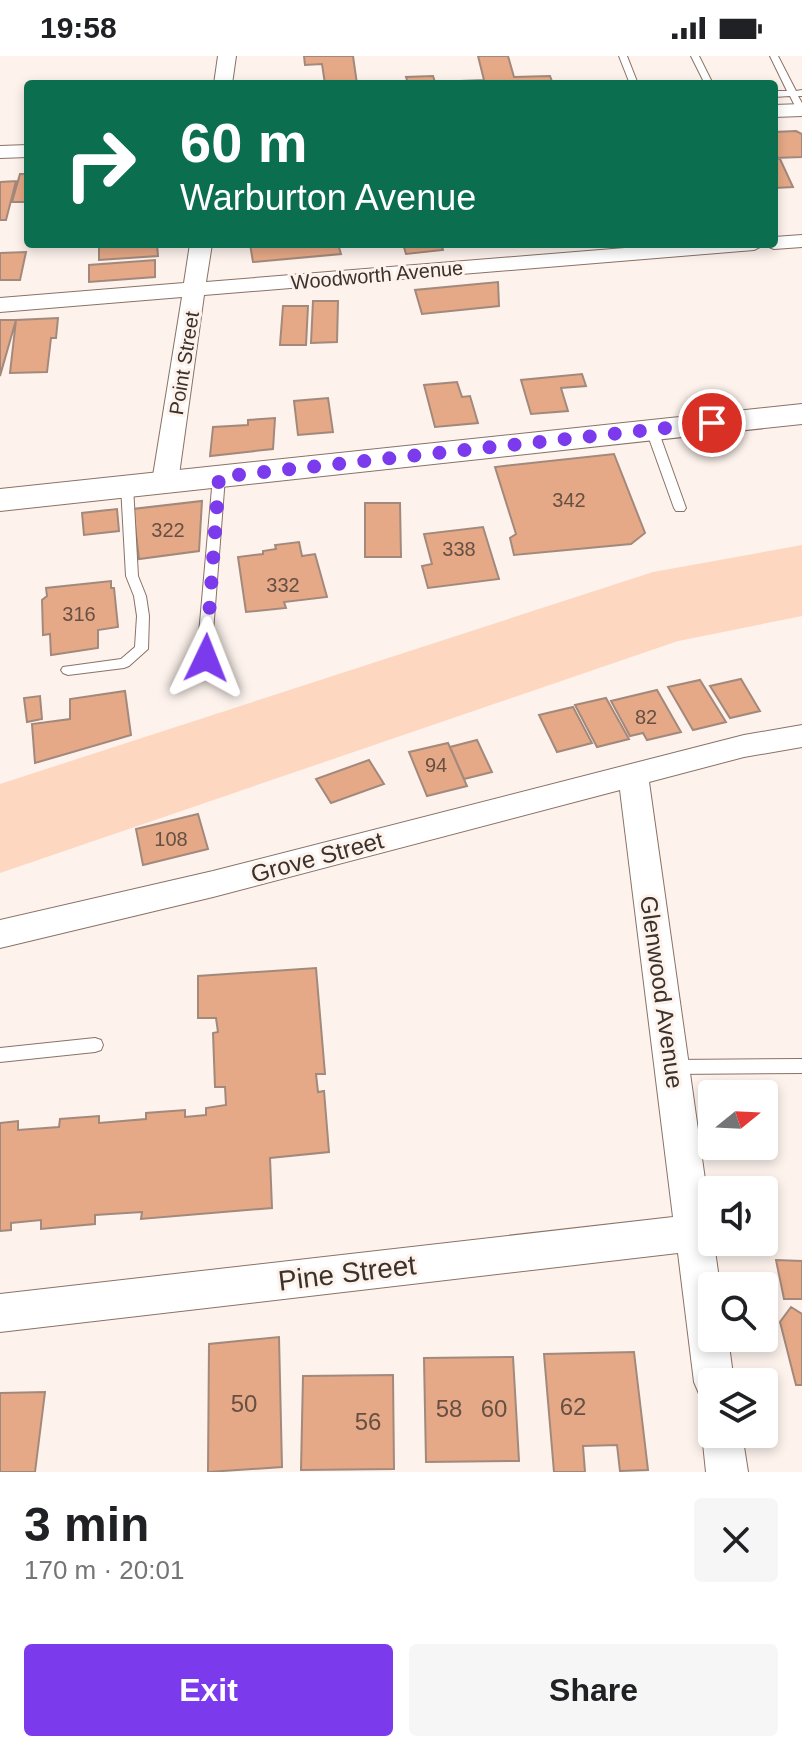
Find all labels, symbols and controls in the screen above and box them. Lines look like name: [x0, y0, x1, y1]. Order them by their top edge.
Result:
text: 19:58: [40, 11, 117, 44]
text: 60 m: [180, 111, 308, 174]
icon: right: [48, 112, 152, 216]
text: Warburton Avenue: [180, 177, 476, 218]
street label: Woodworth Avenue: [290, 257, 464, 293]
street label: Point Street: [165, 309, 203, 416]
pin: [678, 389, 746, 457]
icon: arrive: [690, 401, 734, 445]
house number: 342: [552, 489, 586, 511]
house number: 322: [151, 519, 185, 541]
house number: 338: [442, 538, 476, 560]
house number: 332: [266, 574, 300, 596]
house number: 316: [62, 603, 96, 625]
position arrow: [164, 616, 248, 700]
house number: 82: [635, 706, 657, 728]
house number: 94: [425, 754, 447, 776]
street label: Grove Street: [248, 826, 387, 888]
house number: 108: [154, 828, 188, 850]
street label: Glenwood Avenue: [635, 894, 689, 1090]
north arrow: [698, 1080, 778, 1160]
map controls: [698, 1080, 778, 1448]
button: sound: [698, 1176, 778, 1256]
street label: Pine Street: [276, 1249, 418, 1297]
button: search: [698, 1272, 778, 1352]
button: layers: [698, 1368, 778, 1448]
house number: 50: [231, 1390, 257, 1417]
house number: 62: [560, 1393, 586, 1420]
house number: 58: [436, 1395, 462, 1422]
house number: 60: [481, 1395, 507, 1422]
house number: 56: [355, 1408, 381, 1435]
text: 3 min: [24, 1498, 149, 1551]
button: close: [694, 1498, 778, 1582]
text: 170 m · 20:01: [24, 1555, 184, 1585]
button: Exit: [24, 1644, 393, 1736]
button: Share: [409, 1644, 778, 1736]

